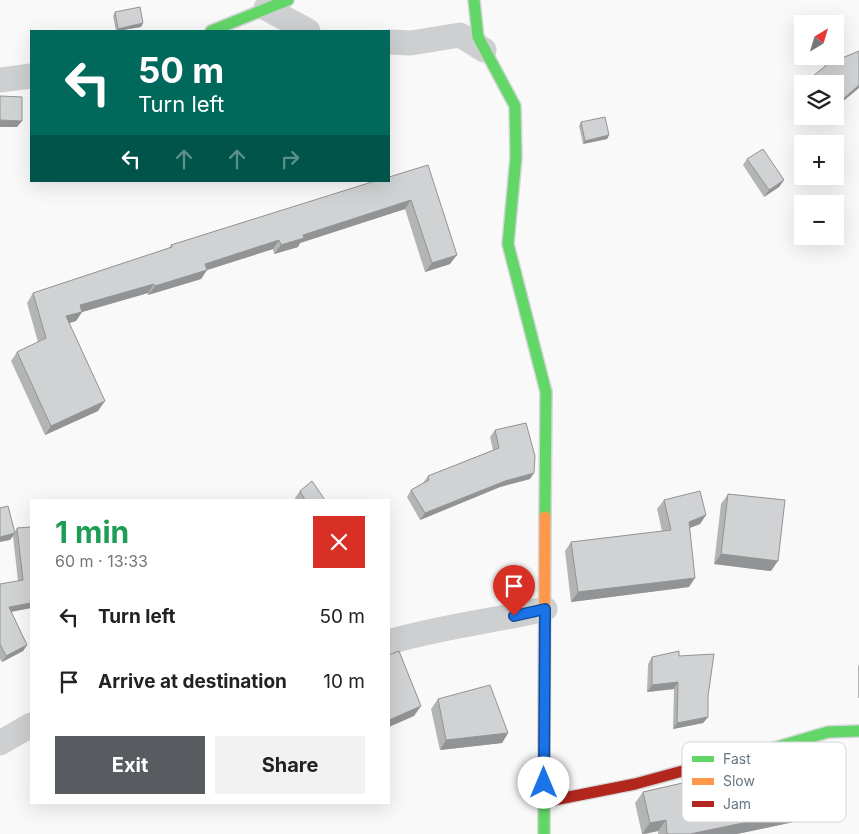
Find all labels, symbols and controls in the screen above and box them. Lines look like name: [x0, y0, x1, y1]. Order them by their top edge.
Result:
north arrow: [794, 15, 844, 65]
map controls: [794, 15, 844, 245]
text: 50 m: [138, 49, 224, 91]
icon: left: [55, 50, 120, 115]
button: layers: [794, 75, 844, 125]
text: Turn left: [138, 91, 224, 117]
button: +: [794, 135, 844, 185]
icon: left: [117, 145, 145, 173]
icon: ahead: [170, 145, 198, 173]
icon: ahead: [223, 145, 251, 173]
icon: right: [276, 145, 304, 173]
button: −: [794, 195, 844, 245]
text: 1 min: [55, 514, 129, 550]
button: close: [313, 516, 365, 568]
text: 60 m · 13:33: [55, 551, 148, 571]
pin: [493, 565, 535, 616]
icon: arrive: [500, 572, 528, 600]
icon: left: [55, 603, 83, 631]
text: Turn left: [98, 605, 176, 628]
text: 50 m: [319, 605, 365, 628]
icon: arrive: [55, 668, 83, 696]
text: Arrive at destination: [98, 670, 287, 693]
text: 10 m: [323, 670, 365, 693]
button: Exit: [55, 736, 205, 794]
button: Share: [215, 736, 365, 794]
legend: [682, 742, 846, 822]
text: Fast: [723, 750, 751, 767]
position arrow: [517, 756, 569, 808]
text: Slow: [723, 772, 755, 789]
text: Jam: [723, 795, 751, 812]

